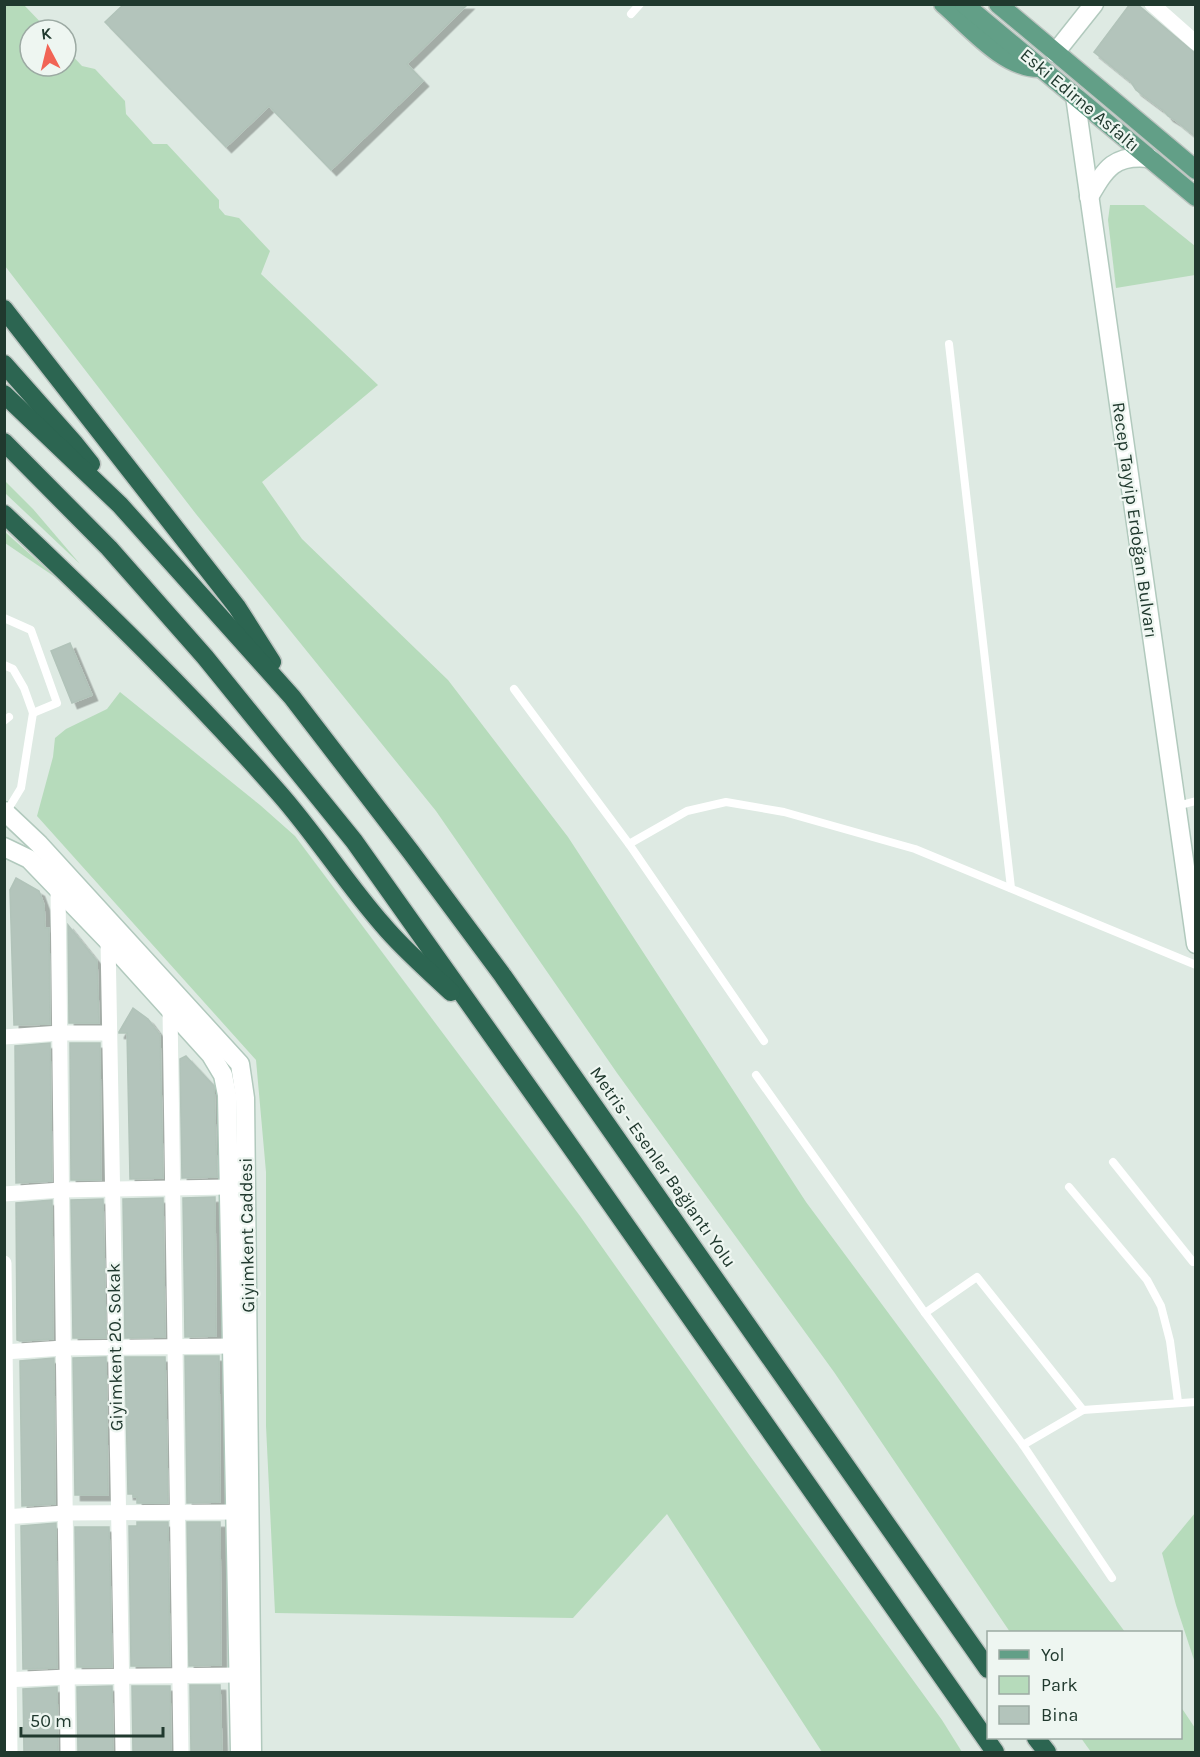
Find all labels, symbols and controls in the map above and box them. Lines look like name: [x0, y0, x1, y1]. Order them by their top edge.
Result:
north arrow: [18, 18, 78, 78]
text: K: [40, 23, 53, 44]
street label: Eski Edirne Asfaltı: [1016, 44, 1144, 156]
street label: Recep Tayyip Erdoğan Bulvarı: [1108, 401, 1162, 639]
street label: Metris - Esenler Bağlantı Yolu: [585, 1062, 741, 1272]
street label: Giyimkent Caddesi: [235, 1157, 259, 1313]
street label: Giyimkent 20. Sokak: [103, 1263, 127, 1431]
legend: [987, 1631, 1182, 1739]
text: Yol: [1041, 1644, 1065, 1666]
text: Park: [1041, 1674, 1078, 1696]
scale bar: [21, 1700, 164, 1738]
text: Bina: [1041, 1704, 1078, 1726]
text: 50 m: [30, 1710, 72, 1732]

